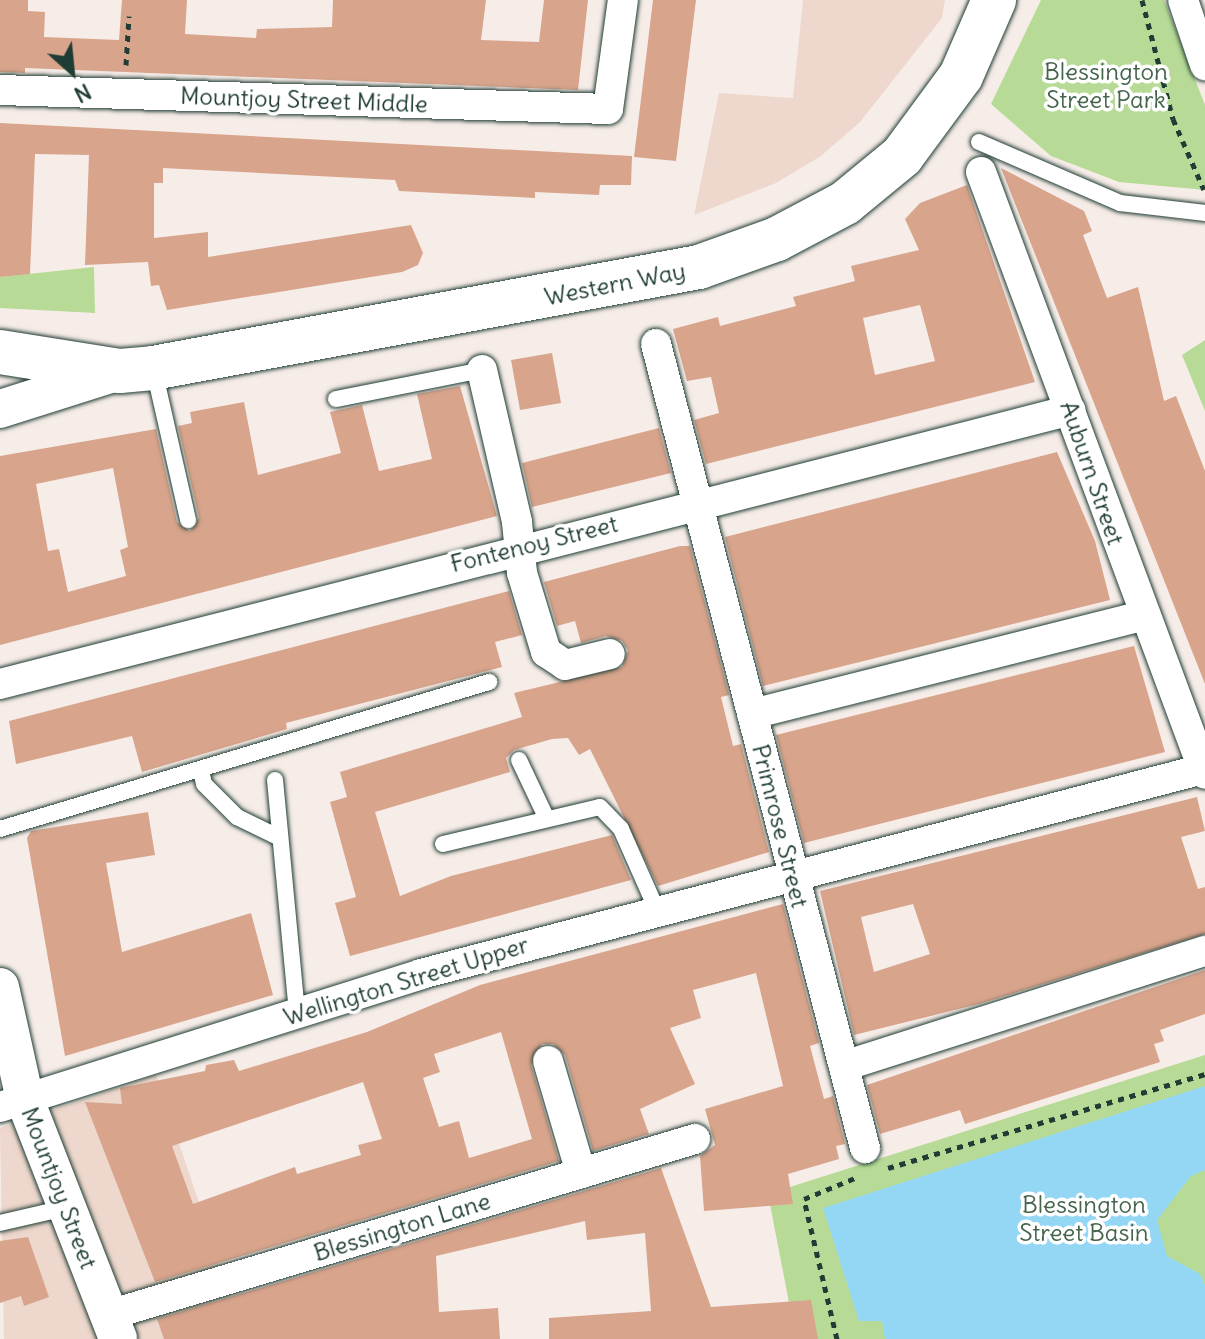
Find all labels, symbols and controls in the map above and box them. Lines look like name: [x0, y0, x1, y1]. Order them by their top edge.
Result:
north arrow: [32, 32, 112, 112]
park label: Blessington Street Park: [1044, 58, 1168, 114]
text: N: [70, 77, 96, 109]
street label: Mountjoy Street Middle: [180, 81, 428, 119]
street label: Western Way: [542, 256, 688, 312]
street label: Auburn Street: [1054, 397, 1130, 549]
street label: Fontenoy Street: [447, 509, 621, 579]
street label: Primrose Street: [746, 741, 814, 911]
street label: Wellington Street Upper: [280, 930, 532, 1032]
street label: Mountjoy Street: [15, 1103, 103, 1273]
street label: Blessington Lane: [310, 1186, 494, 1268]
park label: Blessington Street Basin: [1019, 1191, 1149, 1247]

